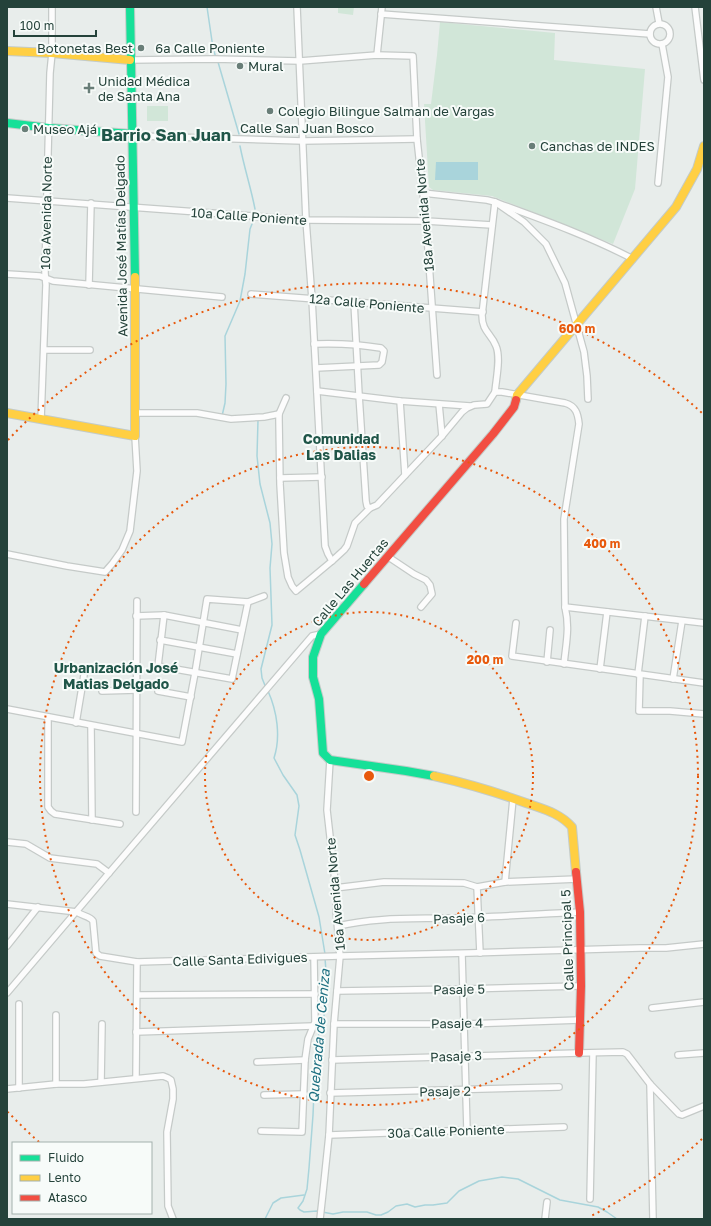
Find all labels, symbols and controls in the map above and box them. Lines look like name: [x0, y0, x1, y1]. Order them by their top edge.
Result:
scale bar: [14, 12, 96, 38]
text: 100 m: [20, 18, 54, 33]
place label: Botonetas Best: [37, 40, 133, 56]
street label: 6a Calle Poniente: [155, 40, 265, 56]
marker: Botonetas Best: [136, 43, 146, 53]
place label: Mural: [248, 58, 284, 74]
marker: Mural: [235, 61, 245, 71]
place label: Unidad Médica de Santa Ana: [98, 73, 190, 104]
marker: Unidad Médica de Santa Ana: [83, 82, 95, 94]
place label: Colegio Bilingue Salman de Vargas: [278, 103, 494, 119]
marker: Colegio Bilingue Salman de Vargas: [265, 106, 275, 116]
street label: Calle San Juan Bosco: [240, 120, 374, 136]
place label: Museo Ajá: [33, 121, 97, 137]
marker: Museo Ajá: [20, 124, 30, 134]
district label: Barrio San Juan: [101, 124, 231, 145]
place label: Canchas de INDES: [540, 138, 655, 154]
marker: Canchas de INDES: [527, 141, 537, 151]
street label: Avenida José Matías Delgado: [111, 155, 131, 337]
street label: 10a Avenida Norte: [37, 156, 55, 270]
street label: 18a Avenida Norte: [411, 158, 437, 272]
street label: 10a Calle Poniente: [191, 204, 307, 228]
street label: 12a Calle Poniente: [309, 290, 425, 316]
text: 600 m: [559, 321, 595, 336]
district label: Comunidad Las Dalias: [303, 430, 379, 463]
street label: Calle Las Huertas: [308, 535, 392, 629]
text: 400 m: [584, 536, 620, 551]
text: 200 m: [467, 652, 503, 667]
district label: Urbanización José Matias Delgado: [54, 659, 178, 692]
centre of rings: [362, 769, 376, 783]
street label: 16a Avenida Norte: [322, 837, 348, 951]
street label: Calle Principal 5: [557, 889, 577, 991]
street label: Pasaje 6: [433, 909, 485, 927]
street label: Calle Santa Edivigues: [172, 949, 308, 969]
water label: Quebrada de Ceniza: [304, 967, 333, 1103]
street label: Pasaje 5: [433, 981, 485, 997]
street label: Pasaje 4: [431, 1015, 483, 1031]
street label: Pasaje 3: [430, 1047, 482, 1065]
street label: Pasaje 2: [419, 1083, 471, 1099]
street label: 30a Calle Poniente: [387, 1121, 505, 1141]
legend: [12, 1142, 152, 1214]
text: Fluido: [48, 1150, 84, 1165]
text: Lento: [48, 1170, 81, 1185]
text: Atasco: [48, 1190, 87, 1205]

